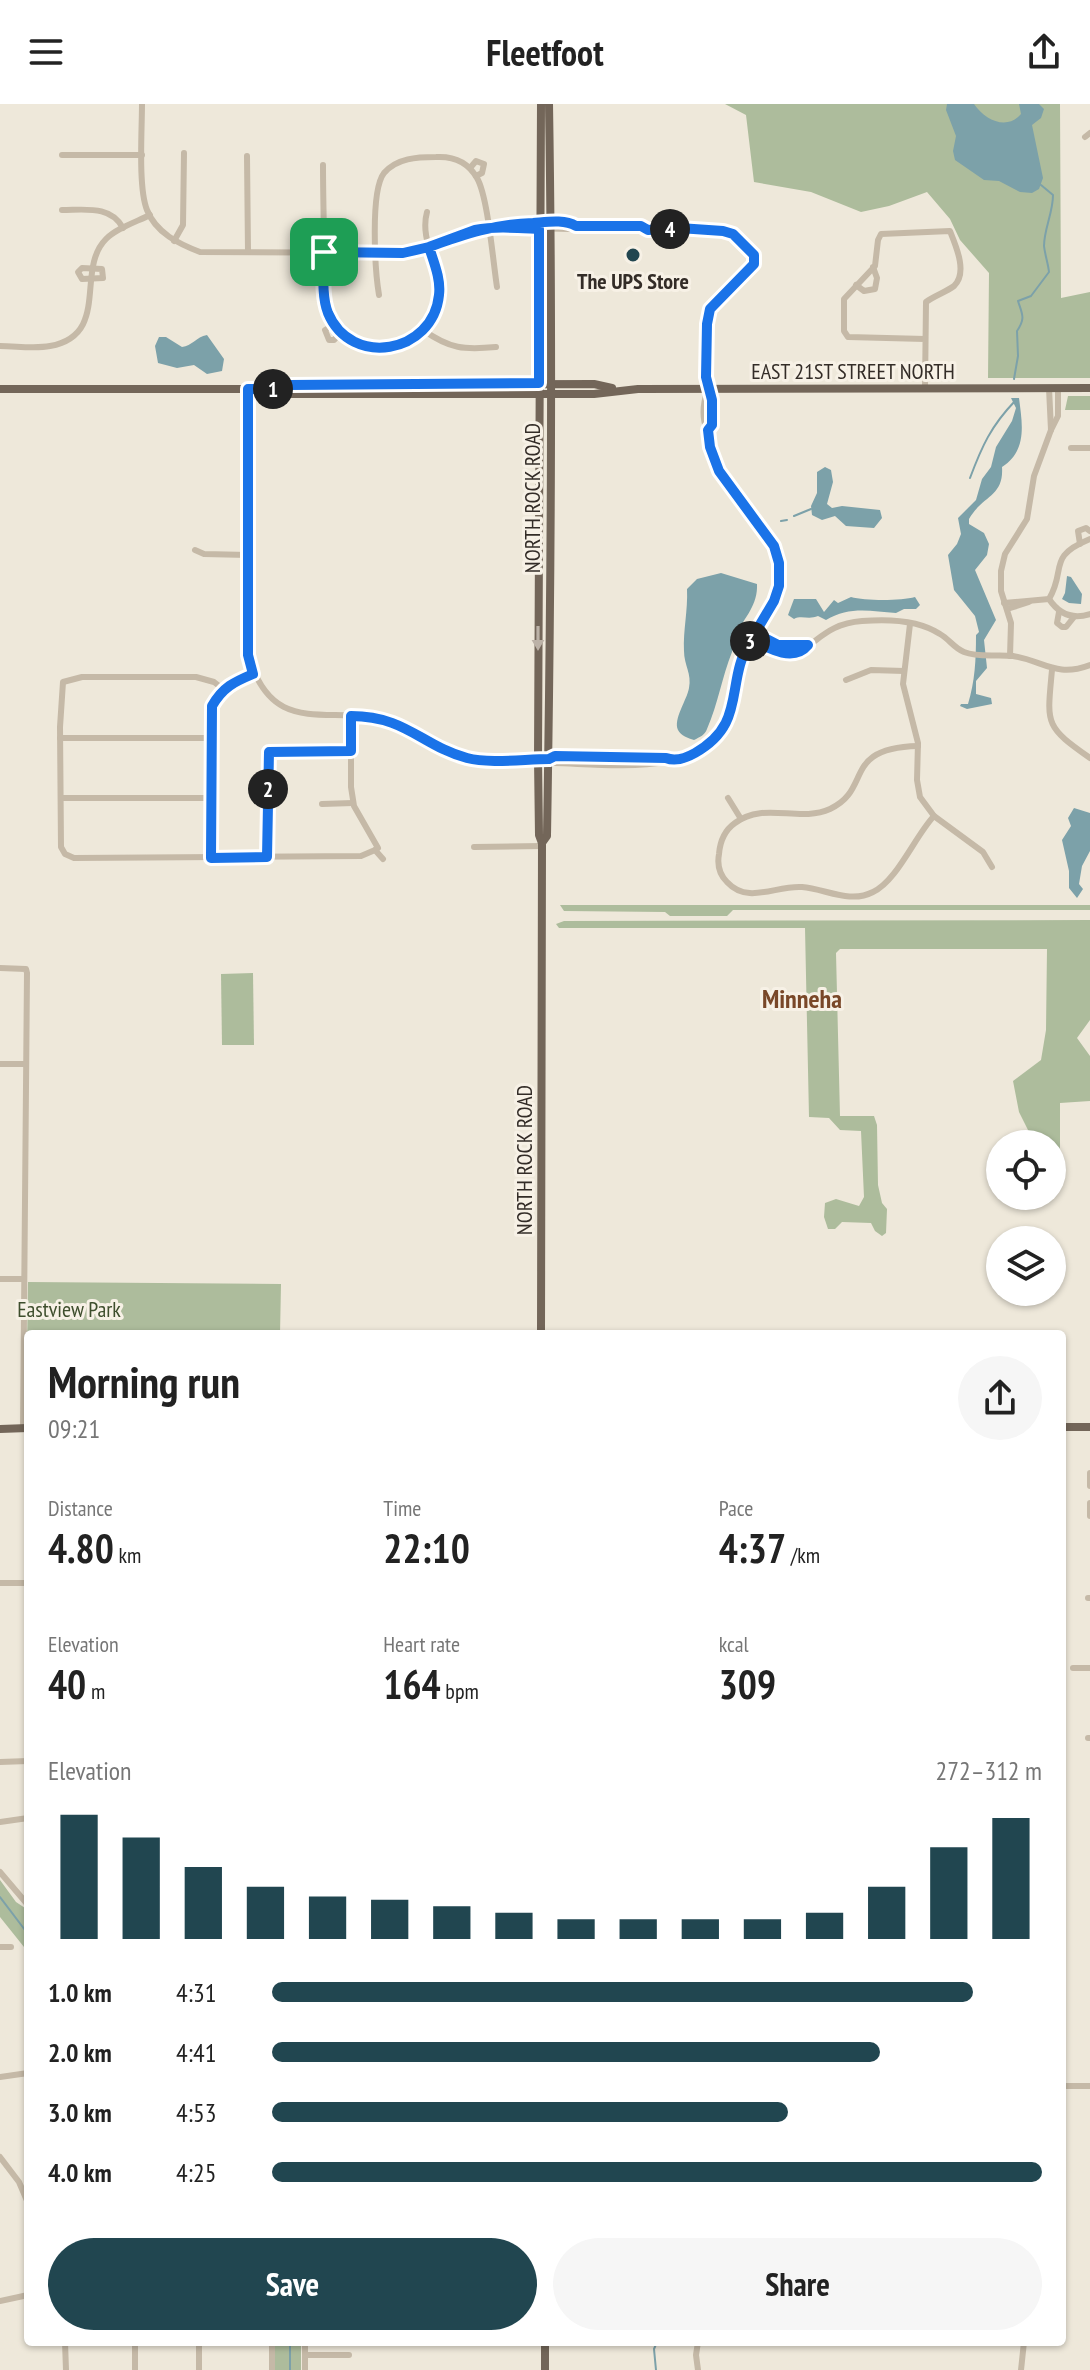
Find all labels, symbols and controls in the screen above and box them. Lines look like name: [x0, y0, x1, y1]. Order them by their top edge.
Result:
text: Fleetfoot: [486, 29, 604, 76]
icon: menu: [24, 30, 68, 74]
icon: share: [1022, 30, 1066, 74]
pin: 4: [650, 209, 690, 249]
text: 4: [665, 215, 675, 243]
pin: [290, 218, 358, 286]
icon: arrive: [302, 230, 346, 274]
marker: The UPS Store: [624, 246, 642, 264]
place label: The UPS Store: [577, 267, 689, 295]
street label: EAST 21ST STREET NORTH: [751, 357, 955, 385]
pin: 1: [253, 369, 293, 409]
text: 1: [268, 375, 278, 403]
street label: NORTH ROCK ROAD: [518, 423, 546, 573]
pin: 3: [730, 621, 770, 661]
one-way arrow: [532, 626, 544, 651]
text: 3: [745, 627, 755, 655]
pin: 2: [248, 769, 288, 809]
text: 2: [263, 775, 273, 803]
district label: Minneha: [762, 982, 842, 1015]
street label: NORTH ROCK ROAD: [510, 1085, 538, 1235]
map controls: [986, 1130, 1066, 1306]
button: locate: [986, 1130, 1066, 1210]
button: layers: [986, 1226, 1066, 1306]
park label: Eastview Park: [17, 1295, 121, 1323]
text: Morning run: [48, 1353, 240, 1410]
button: share: [958, 1356, 1042, 1440]
text: 09:21: [48, 1412, 100, 1445]
text: Distance: [48, 1494, 113, 1522]
text: Time: [383, 1494, 421, 1522]
text: Pace: [719, 1494, 753, 1522]
text: 4.80: [48, 1522, 114, 1574]
text: 22:10: [383, 1522, 470, 1574]
text: 4:37: [719, 1522, 786, 1574]
text: km: [114, 1541, 141, 1569]
text: /km: [786, 1541, 820, 1569]
text: Elevation: [48, 1630, 119, 1658]
text: Heart rate: [383, 1630, 460, 1658]
text: kcal: [719, 1630, 749, 1658]
text: 40: [48, 1658, 86, 1710]
text: 164: [383, 1658, 441, 1710]
text: 309: [719, 1658, 776, 1710]
text: m: [86, 1677, 105, 1705]
text: bpm: [441, 1677, 479, 1705]
text: Elevation: [48, 1754, 131, 1787]
text: 272–312 m: [936, 1754, 1042, 1787]
text: 1.0 km: [48, 1976, 112, 2009]
text: 4:31: [176, 1976, 216, 2009]
text: 2.0 km: [48, 2036, 112, 2069]
text: 4:41: [176, 2036, 216, 2069]
text: 3.0 km: [48, 2096, 112, 2129]
text: 4:53: [176, 2096, 216, 2129]
text: 4.0 km: [48, 2156, 112, 2189]
text: 4:25: [176, 2156, 216, 2189]
button: Save: [48, 2238, 537, 2330]
button: Share: [553, 2238, 1042, 2330]

